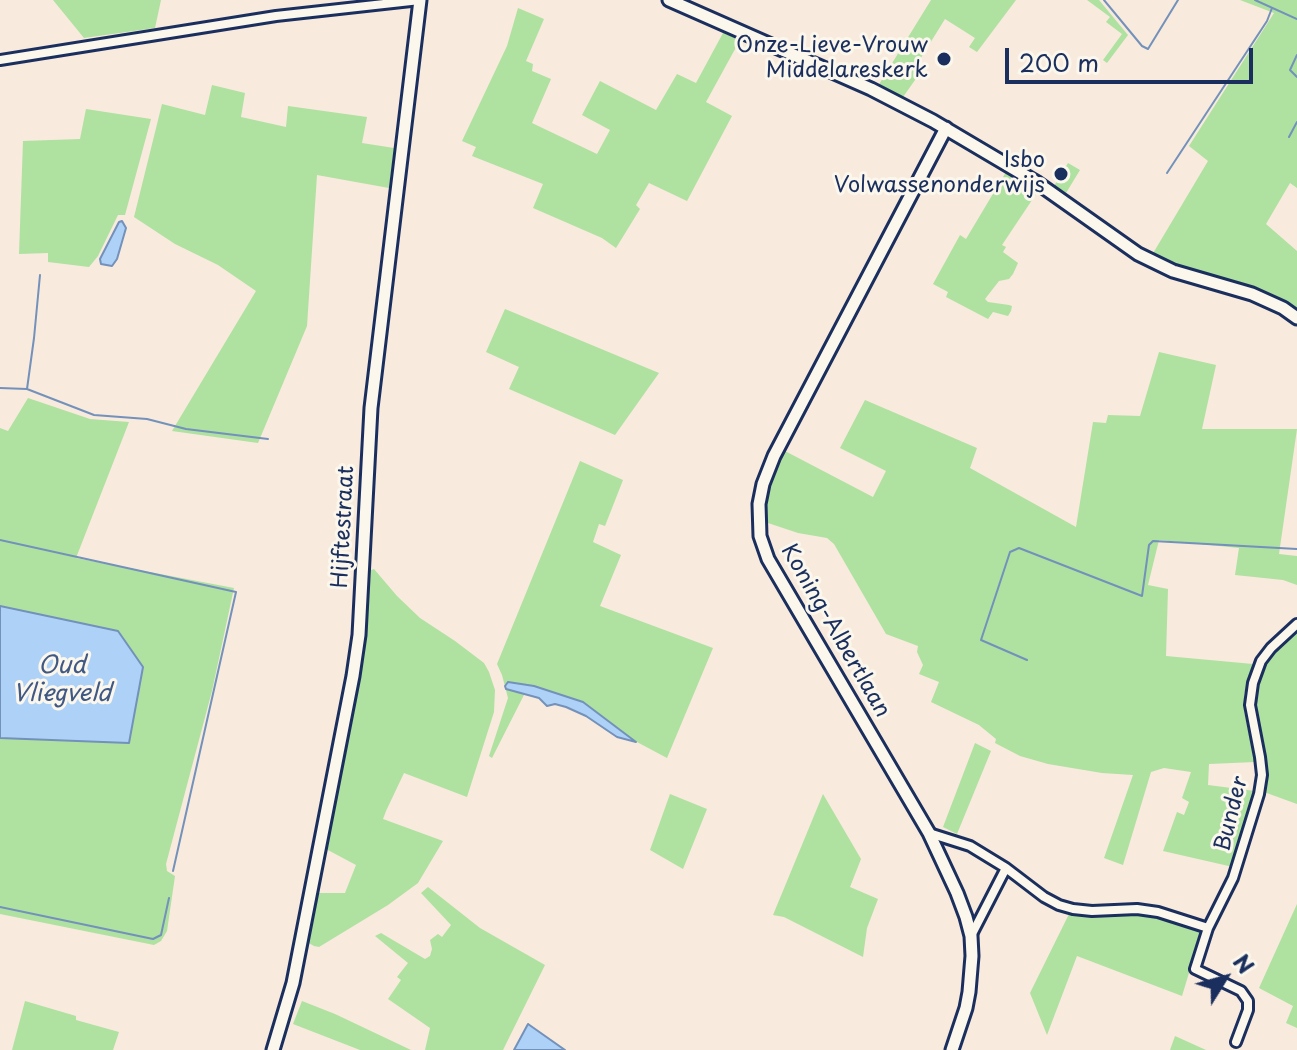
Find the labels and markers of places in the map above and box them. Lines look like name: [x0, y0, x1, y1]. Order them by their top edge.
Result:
place label: Onze-Lieve-Vrouw Middelareskerk: [736, 33, 928, 84]
marker: Onze-Lieve-Vrouw Middelareskerk: [935, 50, 953, 68]
place label: Isbo Volwassenonderwijs: [834, 148, 1045, 200]
marker: Isbo Volwassenonderwijs: [1052, 165, 1070, 183]

